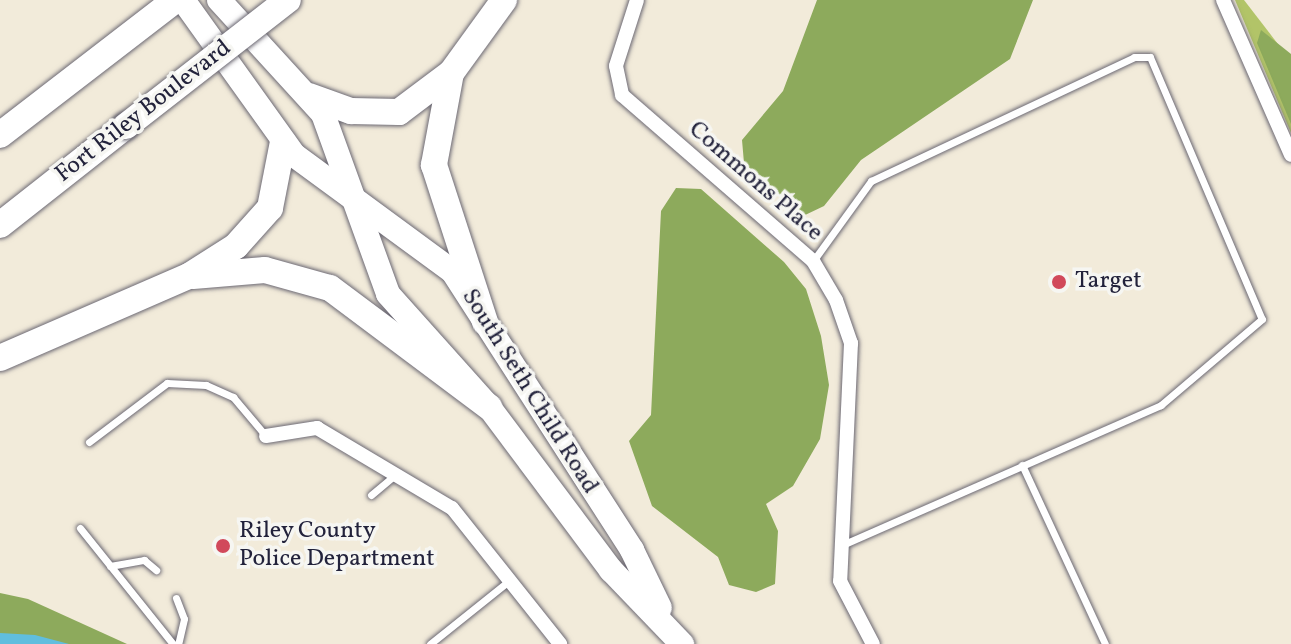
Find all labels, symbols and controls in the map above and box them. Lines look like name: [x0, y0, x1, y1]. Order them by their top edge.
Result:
street label: Fort Riley Boulevard: [50, 34, 238, 190]
street label: Commons Place: [682, 116, 828, 248]
place label: Target: [1075, 268, 1142, 296]
marker: Target: [1050, 273, 1068, 291]
street label: South Seth Child Road: [454, 284, 604, 500]
place label: Riley County Police Department: [239, 518, 435, 574]
marker: Riley County Police Department: [214, 537, 232, 555]

